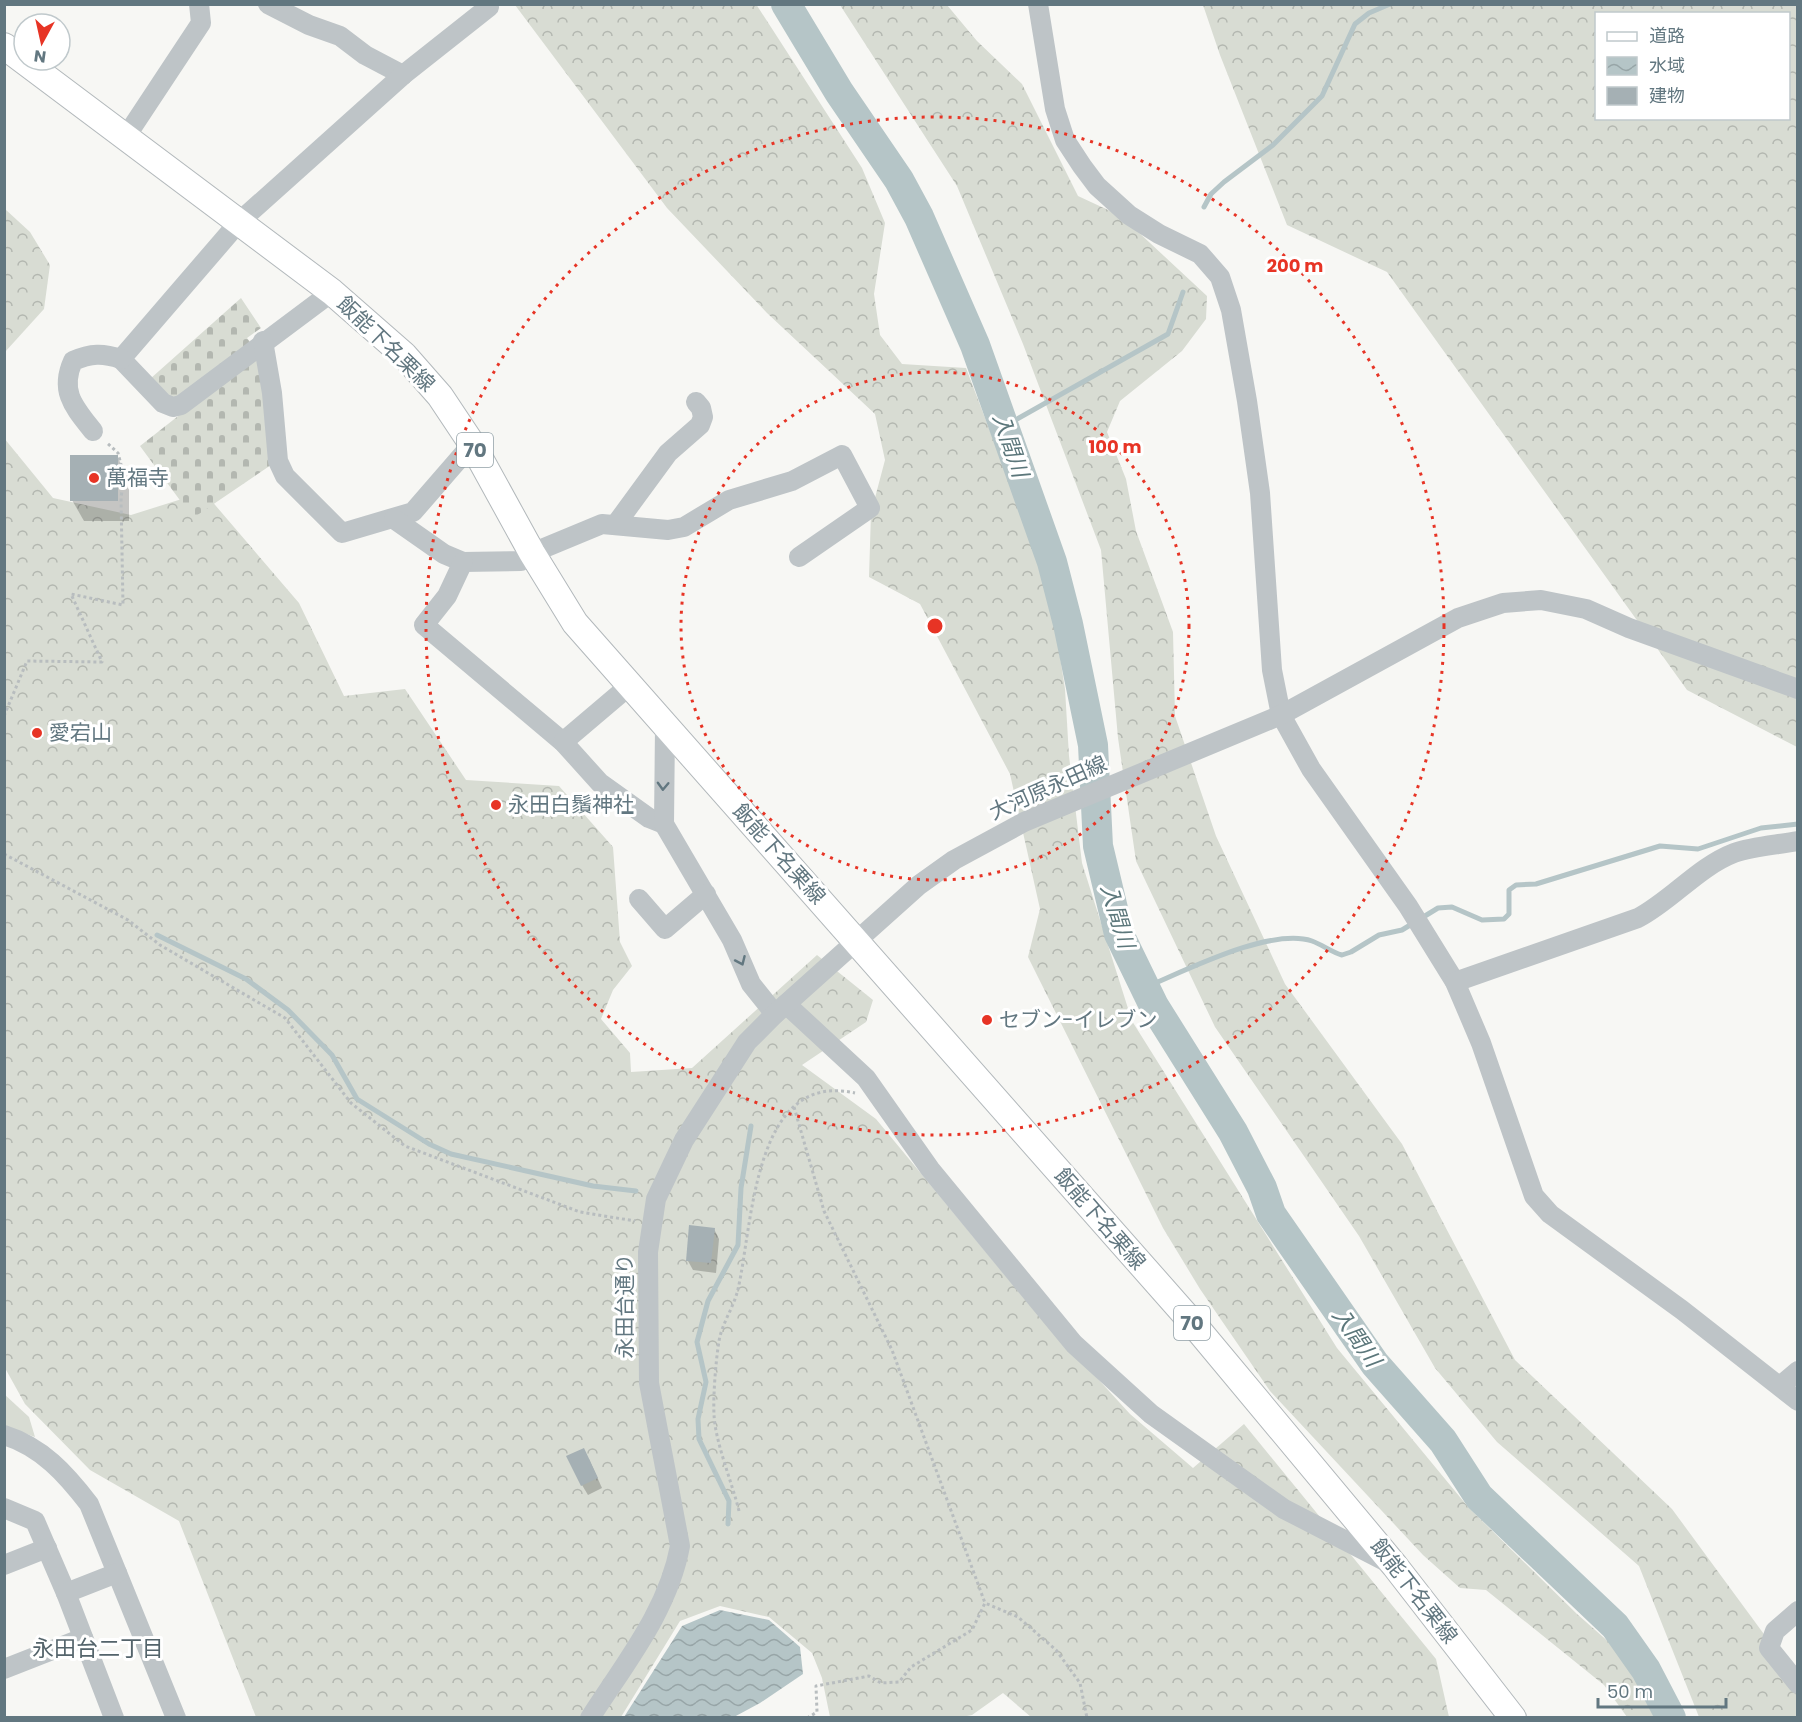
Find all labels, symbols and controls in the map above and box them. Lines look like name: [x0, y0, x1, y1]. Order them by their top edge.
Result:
north arrow: [12, 12, 72, 72]
legend: [1595, 12, 1790, 120]
text: 道路: [1649, 23, 1685, 48]
text: N: [32, 44, 48, 69]
text: 水域: [1649, 53, 1685, 78]
text: 建物: [1649, 83, 1685, 108]
text: 200 m: [1267, 253, 1323, 278]
street label: 飯能下名栗線: [331, 289, 442, 398]
water label: 入間川: [985, 409, 1037, 483]
road number: 70: [457, 433, 493, 467]
text: 100 m: [1088, 434, 1142, 459]
place label: 萬福寺: [106, 463, 169, 492]
marker: 萬福寺: [87, 471, 101, 485]
centre of rings: [925, 616, 945, 636]
place label: 愛宕山: [49, 718, 112, 747]
marker: 愛宕山: [30, 726, 44, 740]
street label: 大河原永田線: [984, 749, 1111, 826]
one-way arrow: [657, 782, 670, 791]
place label: 永田白鬚神社: [508, 790, 634, 819]
street label: 飯能下名栗線: [726, 797, 832, 910]
marker: 永田白鬚神社: [489, 798, 503, 812]
water label: 入間川: [1093, 880, 1143, 954]
one-way arrow: [734, 955, 746, 966]
place label: セブン-イレブン: [999, 1005, 1158, 1034]
marker: セブン-イレブン: [980, 1013, 994, 1027]
street label: 飯能下名栗線: [1048, 1162, 1153, 1276]
street label: 永田台通り: [610, 1254, 639, 1359]
water label: 入間川: [1325, 1301, 1389, 1375]
road number: 70: [1174, 1306, 1210, 1340]
street label: 飯能下名栗線: [1364, 1532, 1465, 1649]
district label: 永田台二丁目: [32, 1633, 164, 1664]
scale bar: [1598, 1671, 1726, 1709]
text: 50 m: [1607, 1679, 1653, 1704]

